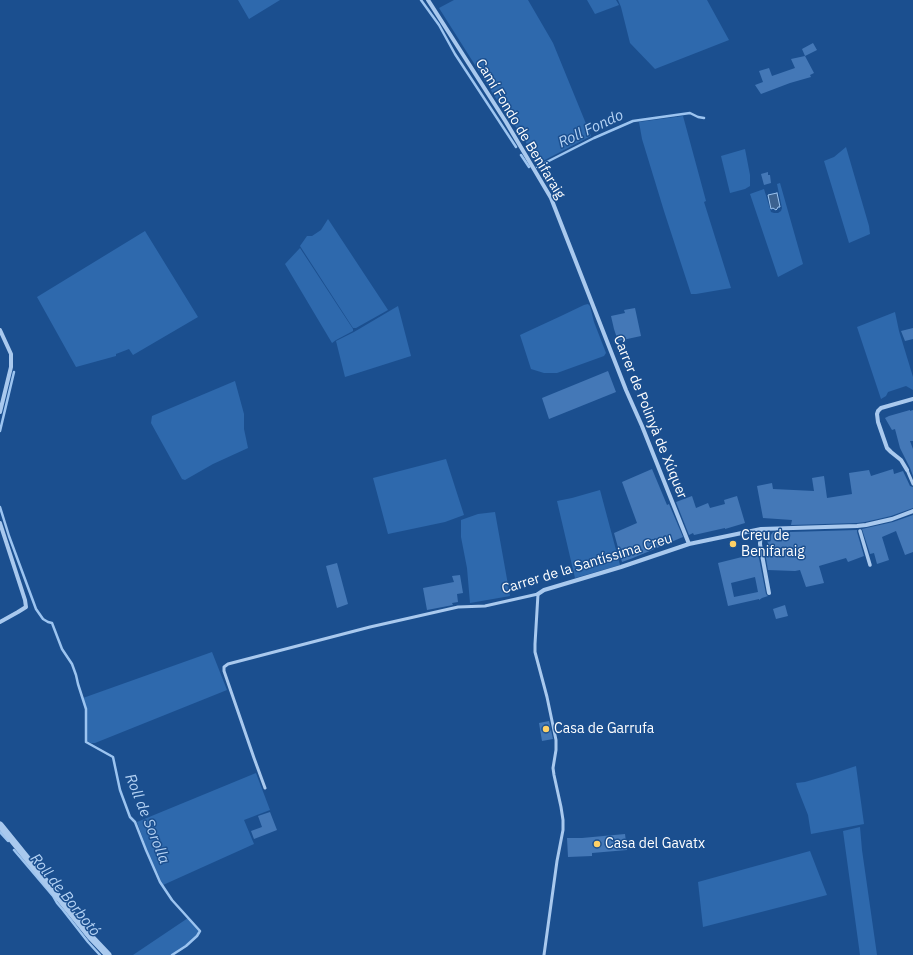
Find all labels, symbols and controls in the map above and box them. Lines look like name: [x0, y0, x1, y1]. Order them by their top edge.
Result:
street label: Camí Fondo de Benifaraig: [471, 56, 569, 202]
water label: Roll Fondo: [556, 106, 626, 152]
street label: Carrer de Polinyà de Xúquer: [609, 333, 691, 501]
place label: Creu de Benifaraig: [741, 528, 805, 560]
street label: Carrer de la Santíssima Creu: [500, 530, 674, 598]
marker: Creu de Benifaraig: [728, 539, 738, 549]
place label: Casa de Garrufa: [554, 721, 654, 737]
marker: Casa de Garrufa: [541, 724, 551, 734]
water label: Roll de Sorolla: [121, 771, 173, 867]
place label: Casa del Gavatx: [605, 836, 705, 852]
marker: Casa del Gavatx: [592, 839, 602, 849]
water label: Roll de Borbotó: [26, 850, 104, 940]

